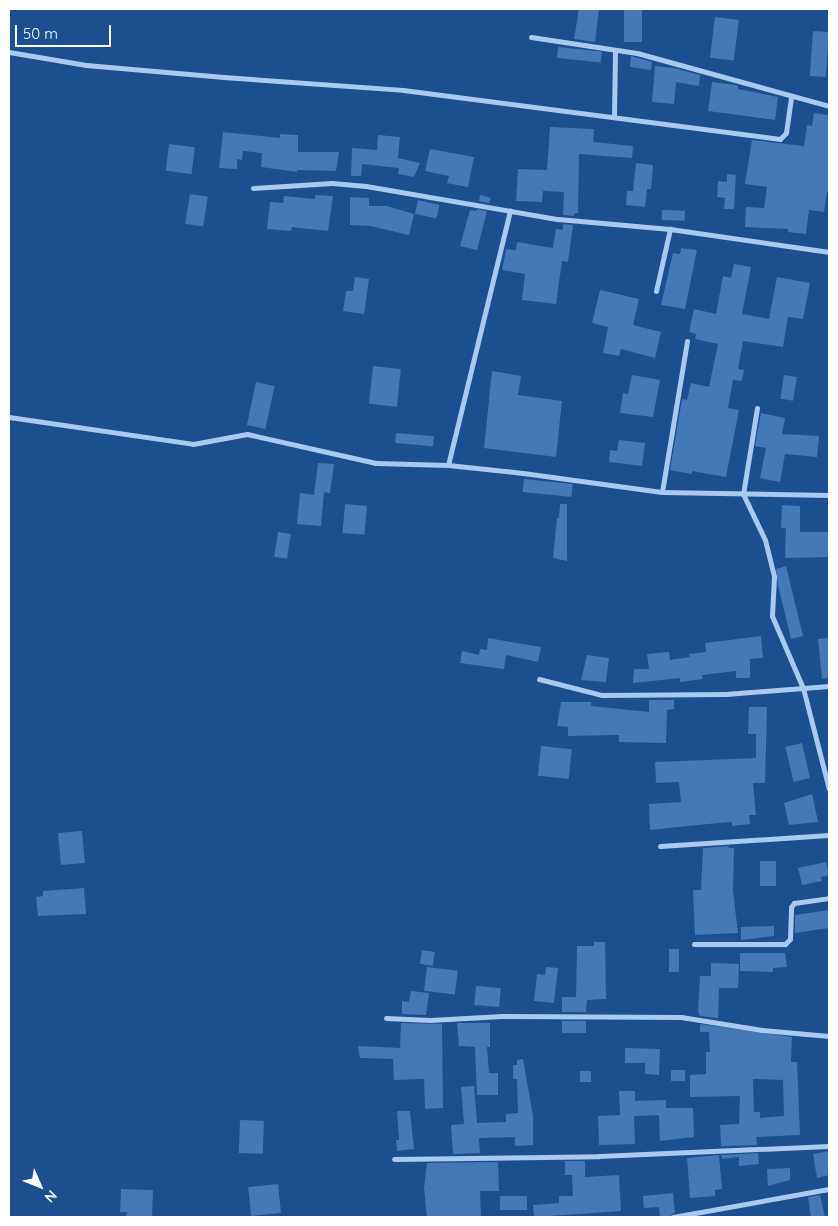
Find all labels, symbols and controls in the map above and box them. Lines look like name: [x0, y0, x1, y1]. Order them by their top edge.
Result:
scale bar: [18, 15, 114, 47]
text: 50 m: [23, 24, 58, 43]
north arrow: [15, 1161, 65, 1211]
text: N: [41, 1186, 61, 1206]

